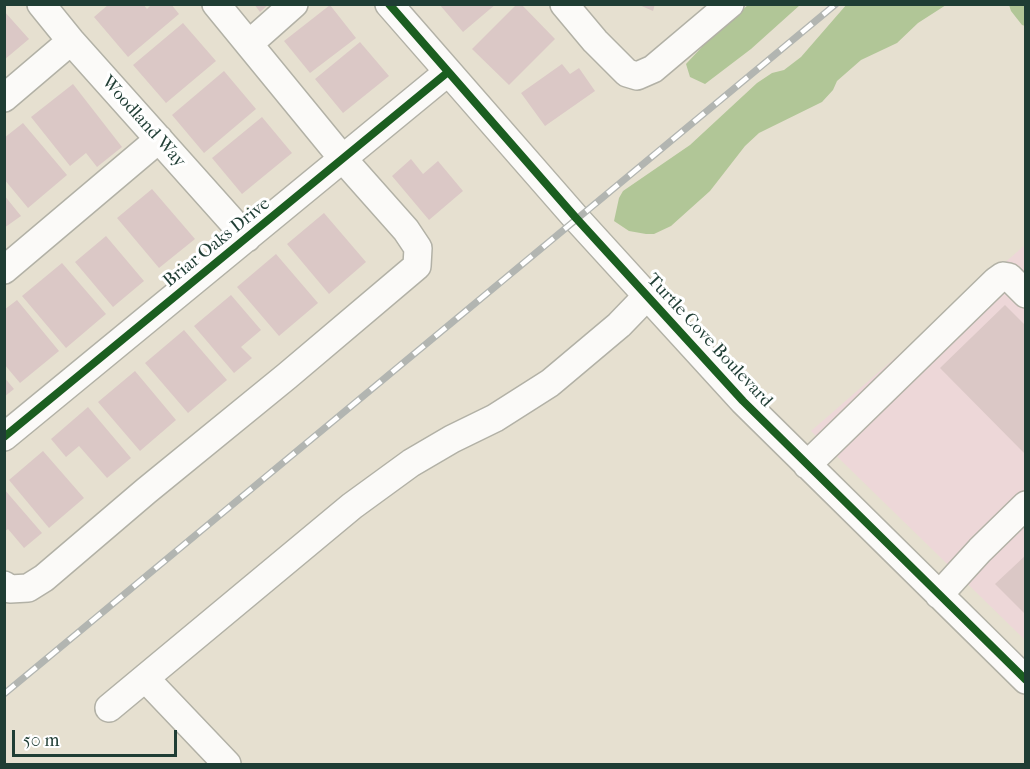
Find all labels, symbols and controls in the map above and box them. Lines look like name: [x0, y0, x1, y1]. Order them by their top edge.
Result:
street label: Woodland Way: [96, 72, 190, 172]
street label: Briar Oaks Drive: [159, 193, 275, 293]
street label: Turtle Cove Boulevard: [641, 270, 777, 412]
scale bar: [15, 718, 180, 756]
text: 50 m: [23, 730, 59, 751]

